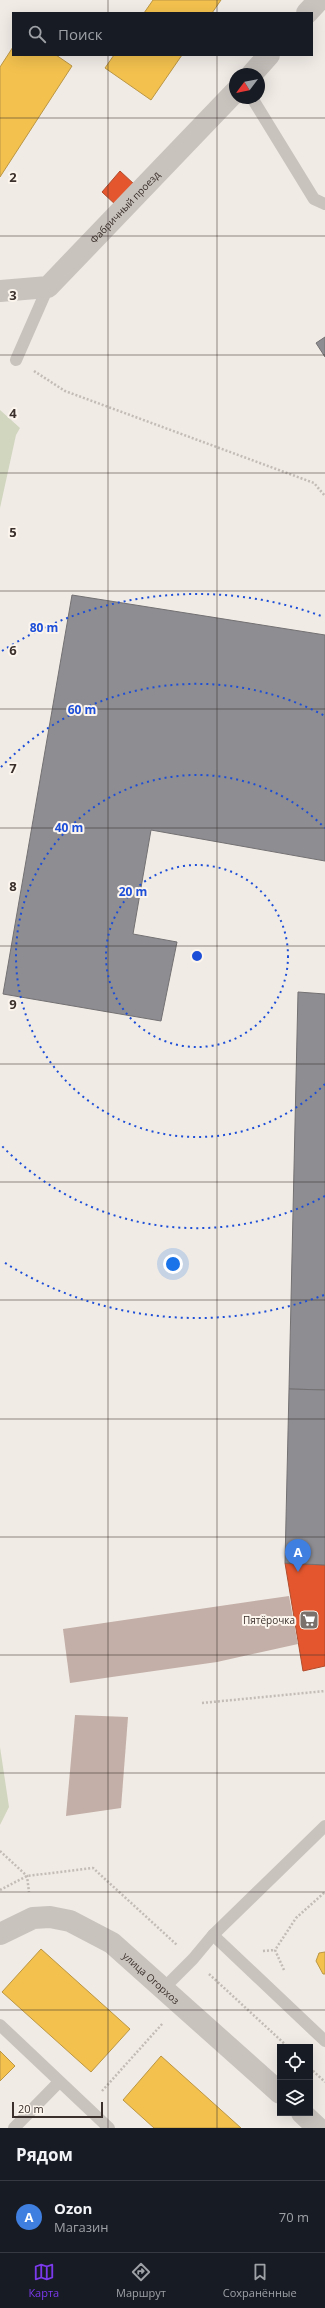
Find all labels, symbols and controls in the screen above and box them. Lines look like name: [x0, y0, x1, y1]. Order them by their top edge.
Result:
search box: [12, 12, 313, 56]
icon: search: [26, 23, 48, 45]
text: Поиск: [58, 24, 102, 44]
north arrow: [229, 68, 265, 104]
street label: Фабричный проезд: [87, 167, 163, 246]
text: 2: [9, 168, 17, 186]
text: 3: [9, 286, 17, 304]
text: 4: [9, 404, 17, 422]
text: 5: [9, 523, 17, 541]
text: 80 m: [30, 619, 58, 636]
text: 6: [9, 641, 17, 659]
text: 60 m: [68, 701, 96, 718]
text: 7: [9, 759, 17, 777]
text: 40 m: [55, 819, 83, 836]
text: 8: [9, 877, 17, 895]
text: 20 m: [119, 883, 147, 900]
centre of rings: [190, 949, 204, 963]
text: 9: [9, 995, 17, 1013]
your location: [163, 1254, 183, 1274]
pin: A: [285, 1539, 311, 1572]
supermarket icon: Пятёрочка: [298, 1609, 320, 1631]
place label: Пятёрочка: [243, 1613, 295, 1627]
street label: улица Огорхоз: [120, 1949, 183, 2007]
map controls: [277, 2044, 313, 2116]
button: locate: [277, 2044, 313, 2080]
button: layers: [277, 2080, 313, 2116]
scale bar: [12, 2100, 103, 2119]
text: 20 m: [18, 2101, 44, 2116]
text: Рядом: [16, 2143, 73, 2166]
text: Ozon: [54, 2198, 92, 2218]
text: A: [25, 2208, 33, 2226]
text: 70 m: [279, 2208, 309, 2226]
text: Магазин: [54, 2218, 109, 2236]
tab: Карта: [28, 2261, 59, 2300]
tab: Маршрут: [116, 2261, 166, 2300]
tab: Сохранённые: [223, 2261, 297, 2300]

